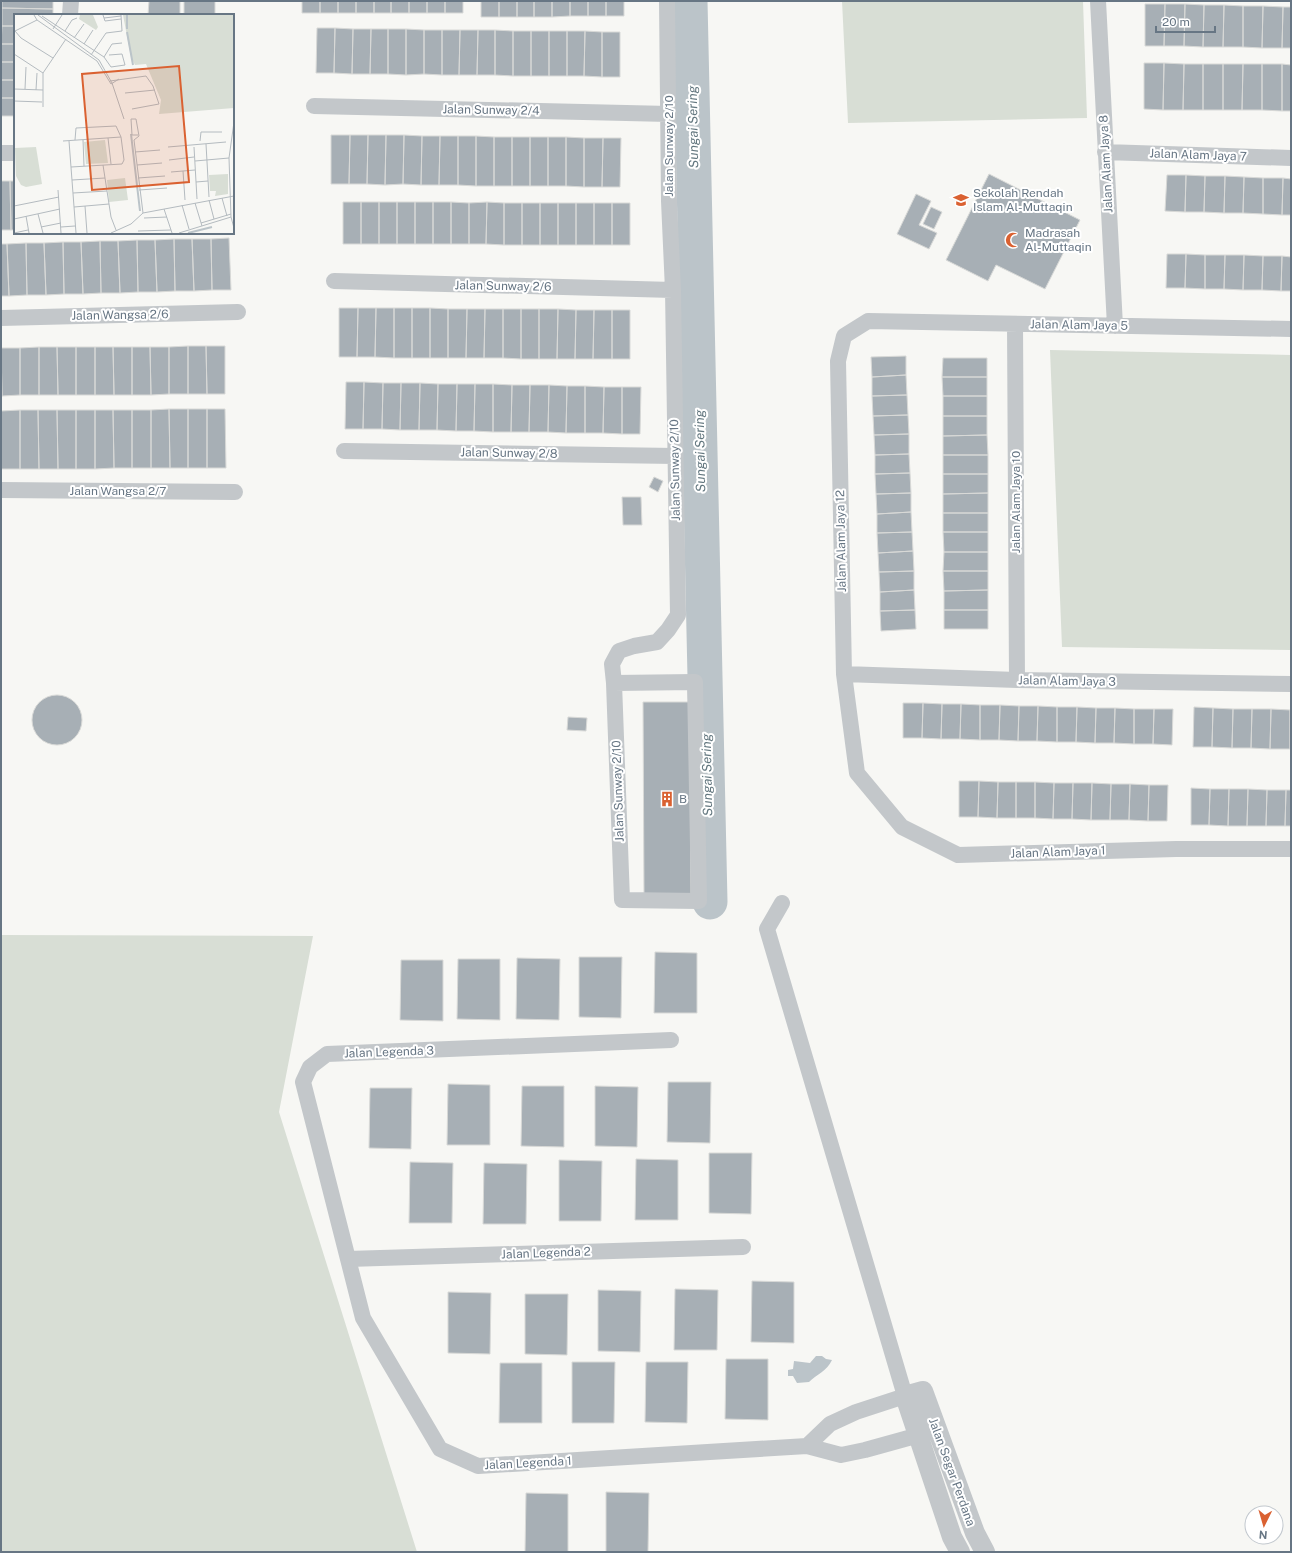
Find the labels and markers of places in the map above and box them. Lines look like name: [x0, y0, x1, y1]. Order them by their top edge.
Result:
place label: Sekolah Rendah Islam Al-Muttaqin: [973, 186, 1073, 214]
school or university icon: Sekolah Rendah Islam Al-Muttaqin: [952, 191, 970, 209]
place label: Madrasah Al-Muttaqin: [1025, 226, 1092, 254]
mosque icon: Madrasah Al-Muttaqin: [1004, 231, 1022, 249]
building icon: B: [658, 790, 676, 808]
place label: B: [679, 792, 687, 806]

